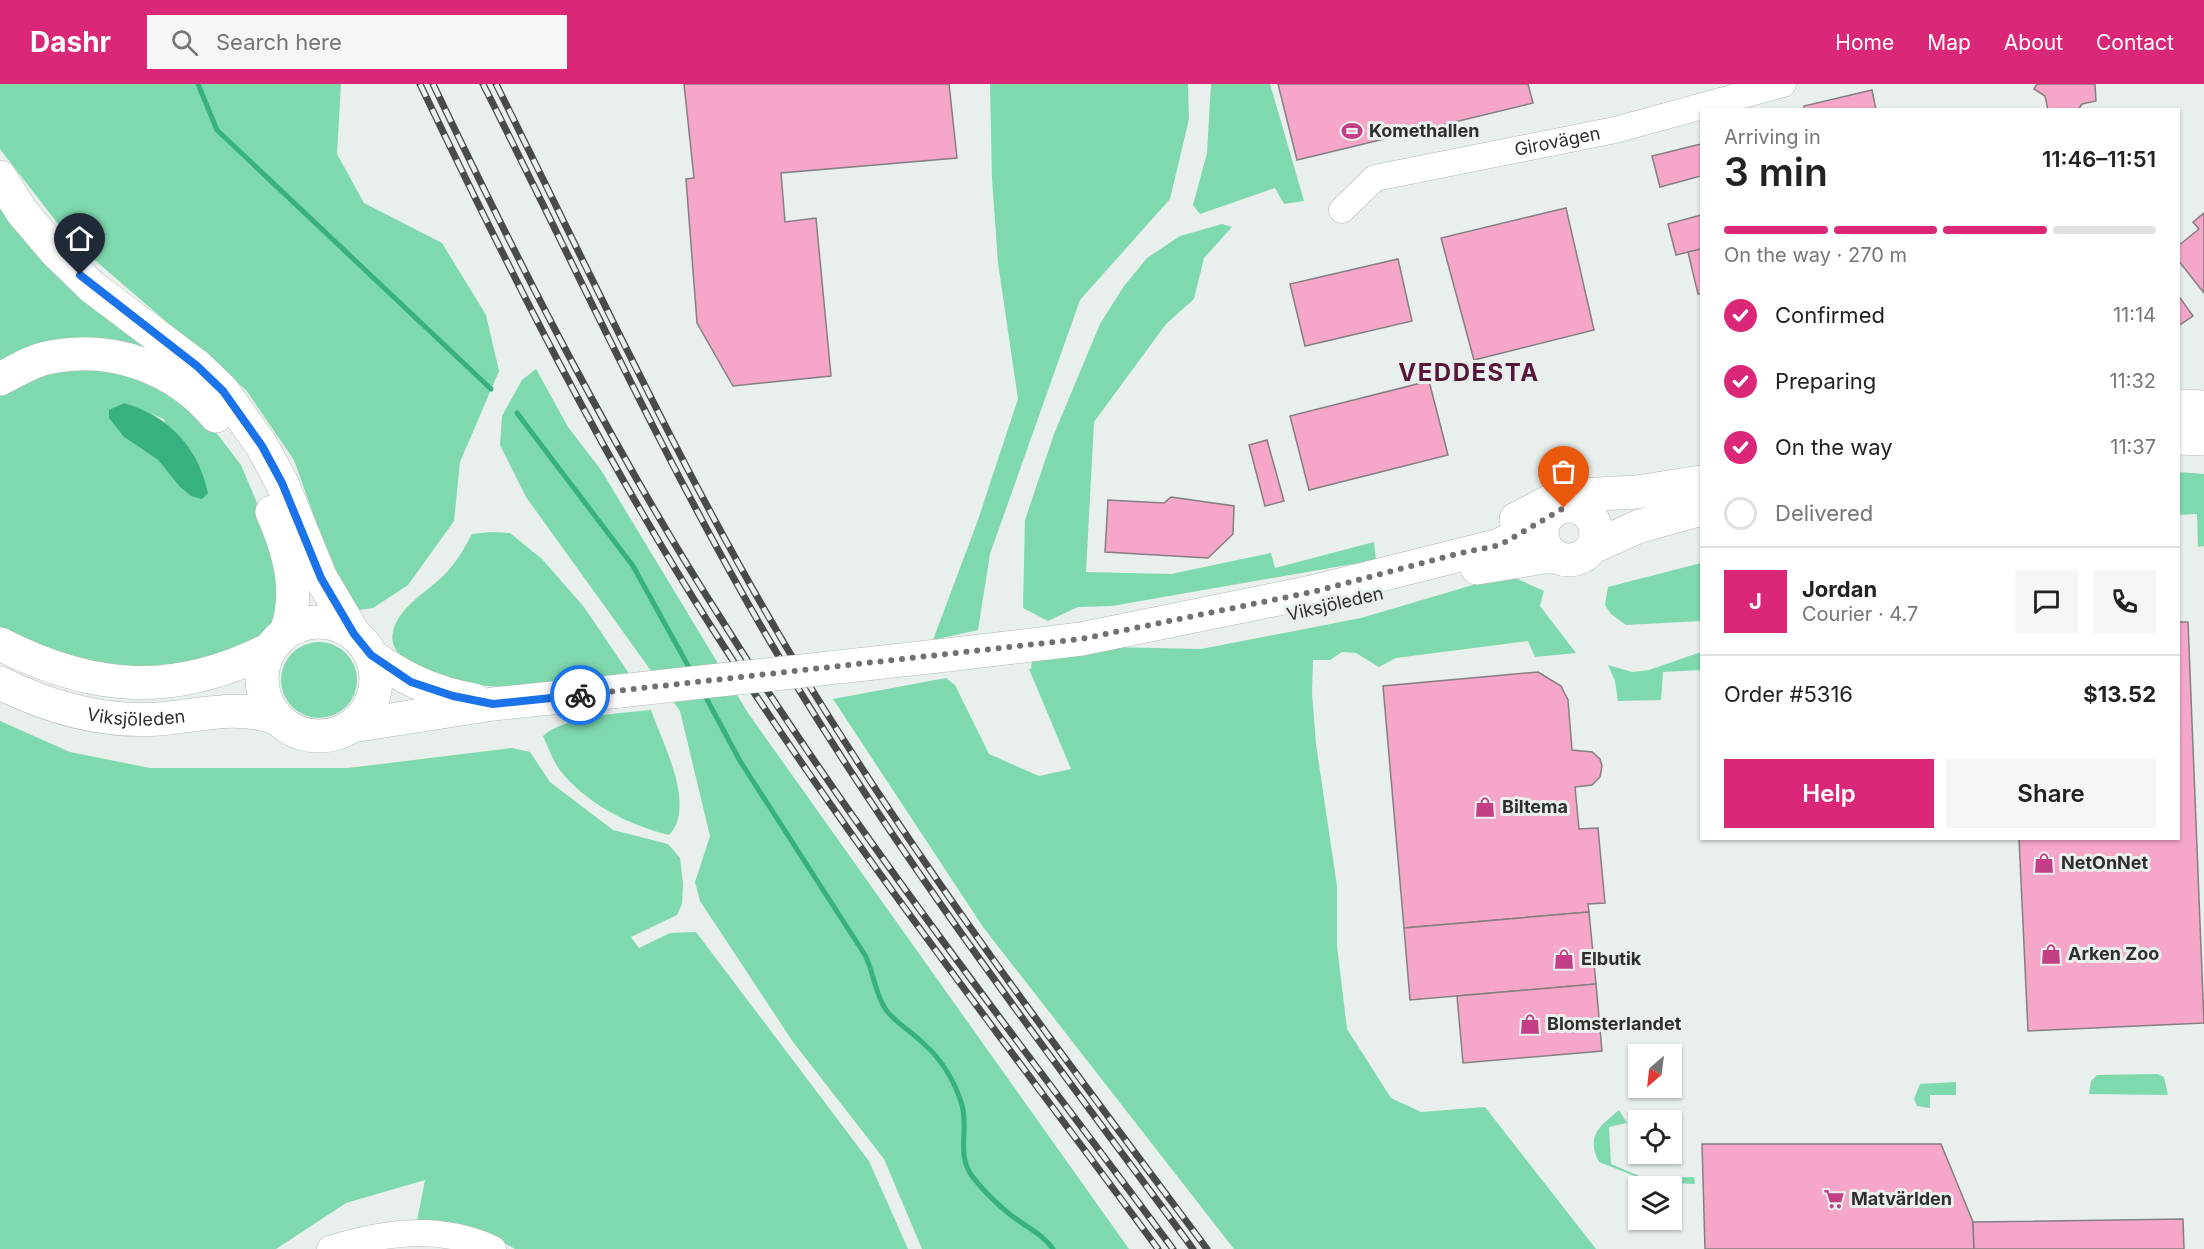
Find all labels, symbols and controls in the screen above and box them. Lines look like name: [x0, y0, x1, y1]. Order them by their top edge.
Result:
search box: [147, 15, 567, 69]
text: Dashr: [30, 25, 111, 59]
icon: search: [168, 26, 201, 59]
text: Search here: [216, 29, 342, 55]
text: Home: [1835, 30, 1894, 55]
text: Map: [1927, 30, 1971, 55]
text: About: [2004, 30, 2063, 55]
text: Contact: [2096, 30, 2174, 55]
sports icon: Komethallen: [1340, 119, 1364, 143]
place label: Komethallen: [1369, 120, 1479, 141]
street label: Girovägen: [1513, 122, 1602, 160]
text: Arriving in: [1724, 125, 1821, 149]
text: 11:46–11:51: [2042, 146, 2156, 172]
text: 3 min: [1724, 148, 1828, 195]
pin: [54, 213, 105, 275]
icon: home: [63, 222, 96, 255]
text: On the way · 270 m: [1724, 243, 1907, 267]
icon: check: [1724, 299, 1757, 332]
text: Confirmed: [1775, 302, 1885, 328]
text: 11:14: [2113, 303, 2156, 327]
district label: VEDDESTA: [1398, 358, 1540, 387]
icon: check: [1724, 365, 1757, 398]
text: Preparing: [1775, 368, 1876, 394]
text: 11:32: [2109, 369, 2156, 393]
icon: check: [1724, 431, 1757, 464]
text: On the way: [1775, 434, 1893, 460]
text: 11:37: [2110, 435, 2156, 459]
pin: [1538, 446, 1589, 508]
icon: bag: [1547, 455, 1580, 488]
text: Delivered: [1775, 500, 1873, 526]
button: chat: [2015, 570, 2078, 633]
button: phone: [2093, 570, 2156, 633]
text: Jordan: [1802, 576, 1877, 602]
street label: Viksjöleden: [1285, 582, 1385, 625]
text: J: [1749, 588, 1762, 614]
text: Courier · 4.7: [1802, 602, 1918, 626]
courier: [550, 665, 610, 725]
icon: bike: [564, 679, 597, 712]
text: Order #5316: [1724, 681, 1853, 707]
text: $13.52: [2083, 681, 2156, 707]
street label: Viksjöleden: [85, 703, 186, 730]
button: Help: [1724, 759, 1934, 828]
button: Share: [1946, 759, 2156, 828]
shop icon: Biltema: [1473, 795, 1497, 819]
place label: Biltema: [1502, 796, 1568, 817]
shop icon: NetOnNet: [2032, 851, 2056, 875]
place label: NetOnNet: [2061, 852, 2149, 873]
shop icon: Arken Zoo: [2039, 942, 2063, 966]
place label: Arken Zoo: [2068, 943, 2159, 964]
shop icon: Elbutik: [1552, 947, 1576, 971]
place label: Elbutik: [1581, 948, 1642, 969]
shop icon: Blomsterlandet: [1518, 1012, 1542, 1036]
place label: Blomsterlandet: [1547, 1013, 1682, 1034]
north arrow: [1628, 1044, 1682, 1098]
map controls: [1628, 1044, 1682, 1230]
button: locate: [1628, 1110, 1682, 1164]
button: layers: [1628, 1176, 1682, 1230]
supermarket icon: Matvärlden: [1822, 1187, 1846, 1211]
place label: Matvärlden: [1851, 1188, 1952, 1209]

